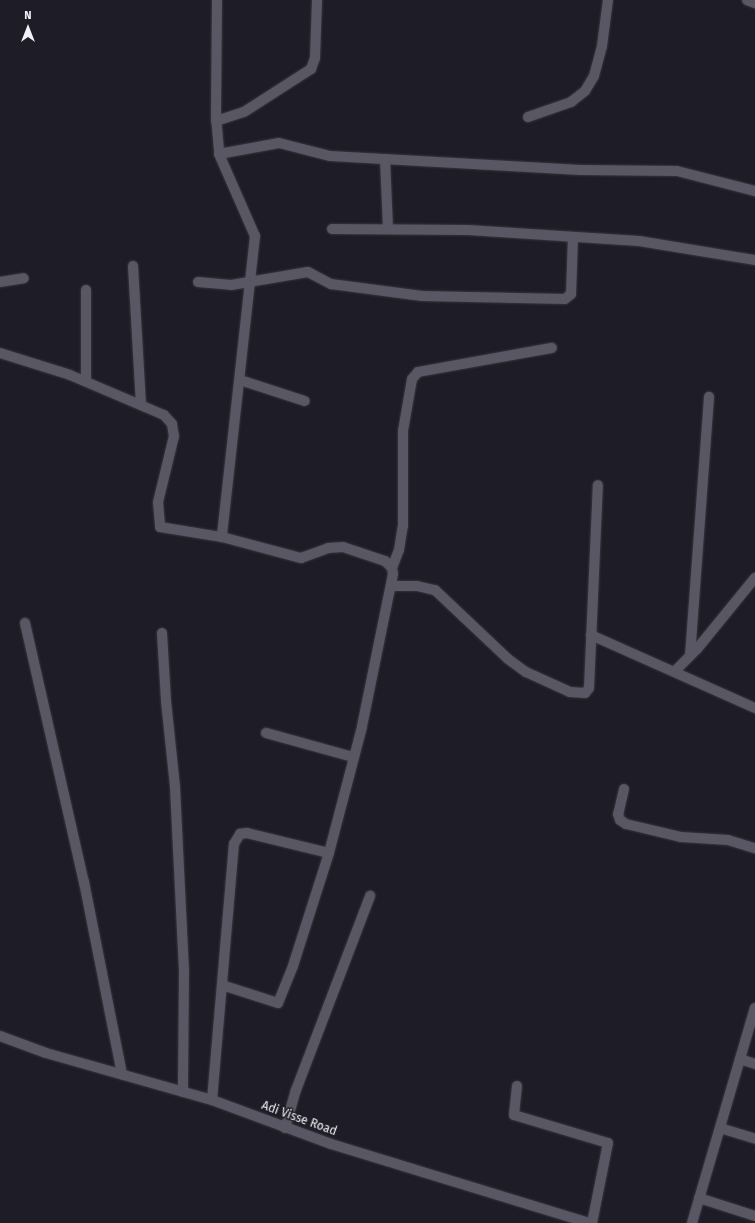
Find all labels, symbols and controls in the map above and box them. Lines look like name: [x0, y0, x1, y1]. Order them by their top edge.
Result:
north arrow: [8, 8, 48, 48]
text: N: [24, 9, 32, 22]
street label: Adi Visse Road: [259, 1099, 339, 1139]

